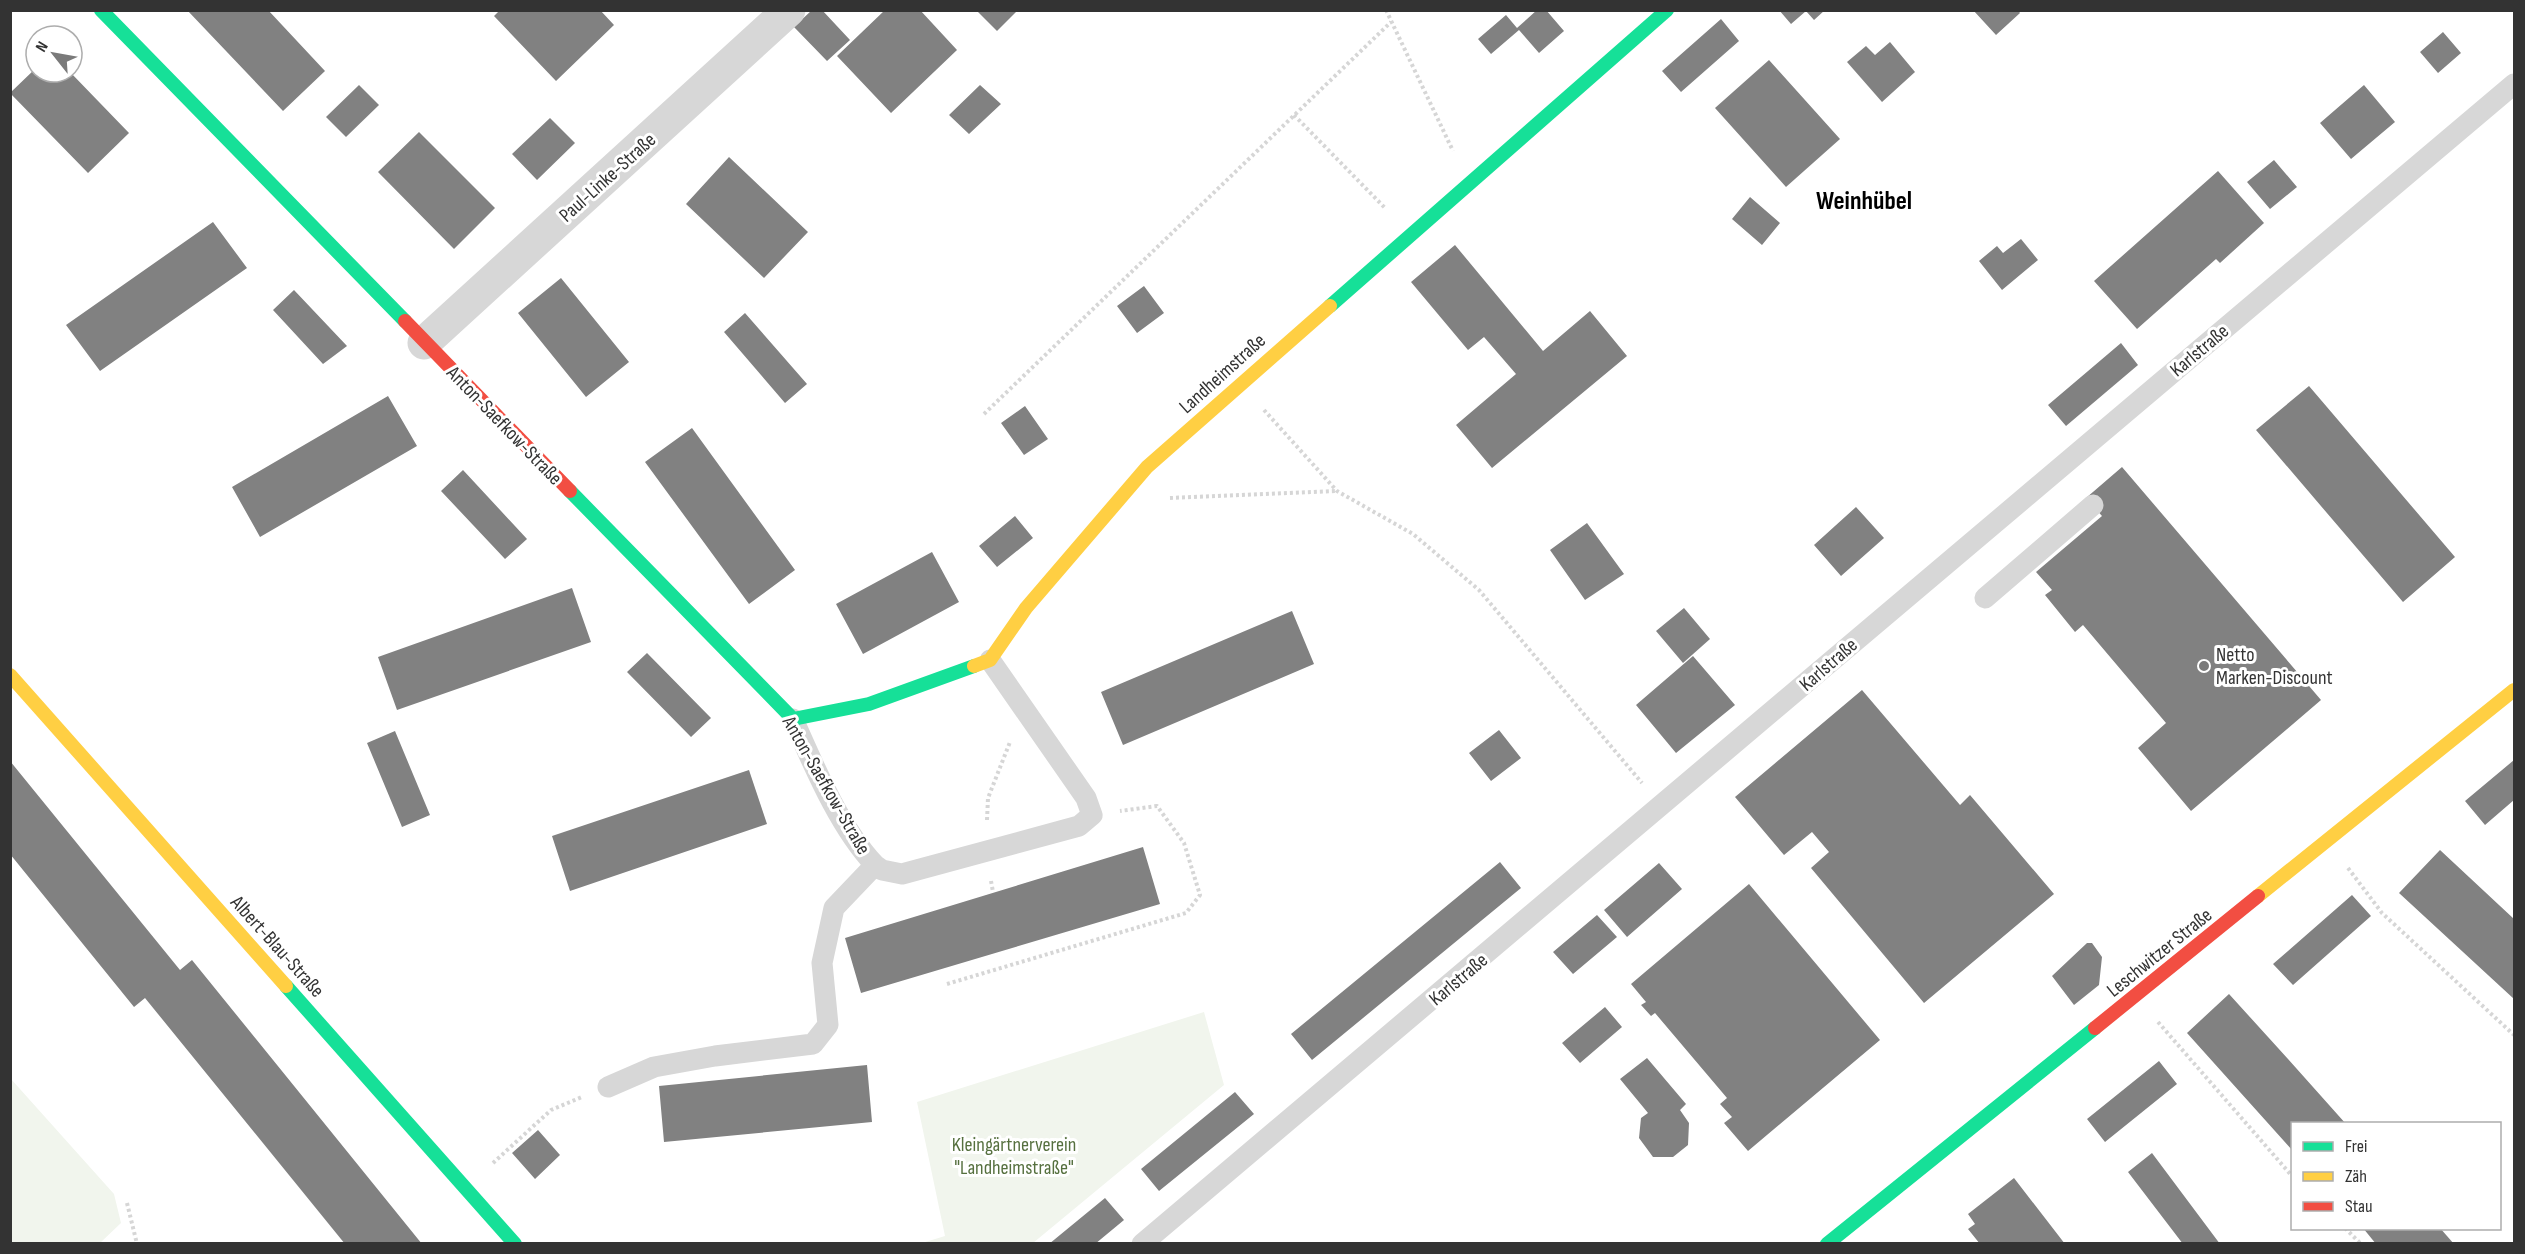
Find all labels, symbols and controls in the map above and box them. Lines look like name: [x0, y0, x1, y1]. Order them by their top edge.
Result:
north arrow: [24, 24, 84, 84]
text: N: [32, 38, 53, 56]
street label: Paul-Linke-Straße: [554, 128, 661, 227]
district label: Weinhübel: [1816, 186, 1912, 217]
street label: Karlstraße: [2166, 319, 2234, 382]
street label: Landheimstraße: [1175, 329, 1271, 419]
street label: Anton-Saefkow-Straße: [441, 361, 567, 490]
street label: Karlstraße: [1795, 633, 1863, 696]
place label: Netto Marken-Discount: [2216, 643, 2333, 690]
marker: Netto Marken-Discount: [2197, 659, 2211, 673]
street label: Anton-Saefkow-Straße: [776, 711, 875, 859]
street label: Albert-Blau-Straße: [225, 890, 329, 1002]
street label: Leschwitzer Straße: [2102, 903, 2217, 1002]
street label: Karlstraße: [1425, 948, 1493, 1011]
legend: [2291, 1122, 2501, 1230]
park label: Kleingärtnerverein "Landheimstraße": [952, 1133, 1076, 1180]
text: Frei: [2345, 1136, 2367, 1157]
text: Zäh: [2345, 1166, 2367, 1187]
text: Stau: [2345, 1196, 2373, 1217]

